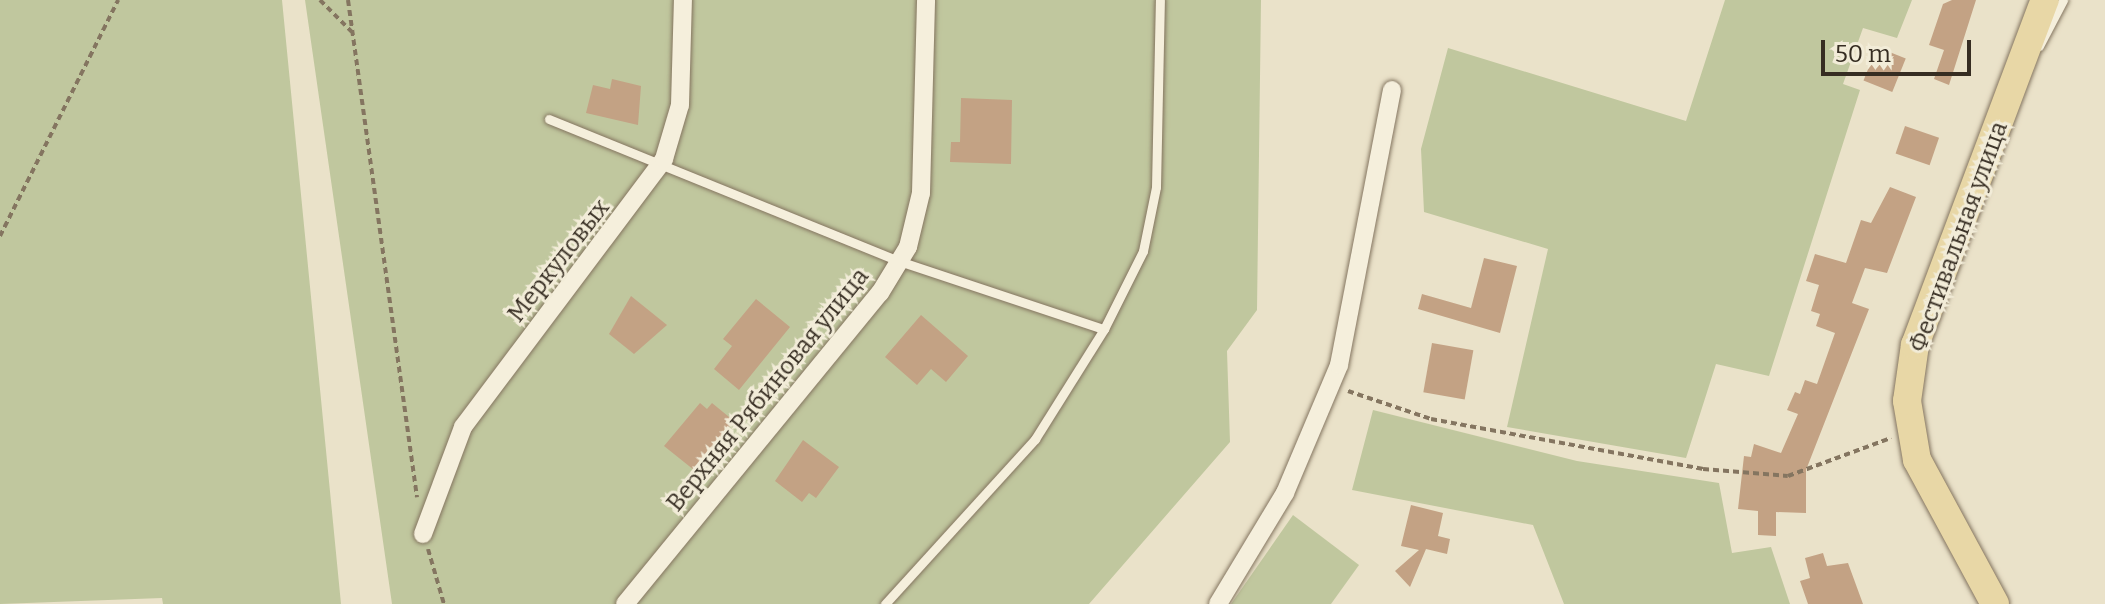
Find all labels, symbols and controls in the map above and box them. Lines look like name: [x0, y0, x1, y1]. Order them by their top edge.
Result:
scale bar: [1825, 24, 1975, 74]
text: 50 m: [1835, 40, 1891, 68]
street label: Фестивальная улица: [1904, 118, 2014, 356]
street label: Меркуловых: [502, 194, 616, 328]
street label: Верхняя Рябиновая улица: [661, 263, 875, 517]

